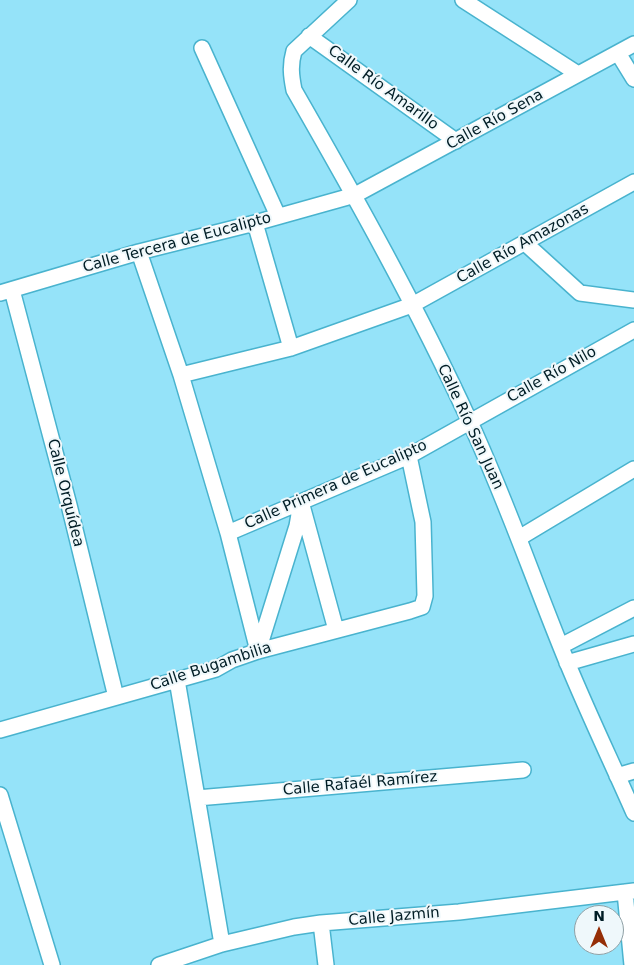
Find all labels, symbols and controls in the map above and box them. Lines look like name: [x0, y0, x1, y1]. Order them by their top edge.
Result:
street label: Calle Río Amarillo: [324, 42, 442, 134]
street label: Calle Río Sena: [443, 86, 547, 154]
street label: Calle Río Amazonas: [454, 200, 592, 288]
street label: Calle Tercera de Eucalipto: [81, 209, 273, 277]
street label: Calle Río Nilo: [504, 343, 600, 407]
street label: Calle Río San Juan: [433, 361, 507, 493]
street label: Calle Orquídea: [43, 437, 87, 549]
street label: Calle Primera de Eucalipto: [242, 437, 430, 533]
street label: Calle Bugambilia: [148, 639, 274, 695]
street label: Calle Rafaél Ramírez: [282, 768, 438, 800]
street label: Calle Jazmín: [348, 904, 440, 930]
north arrow: [574, 905, 624, 955]
text: N: [593, 908, 605, 924]

